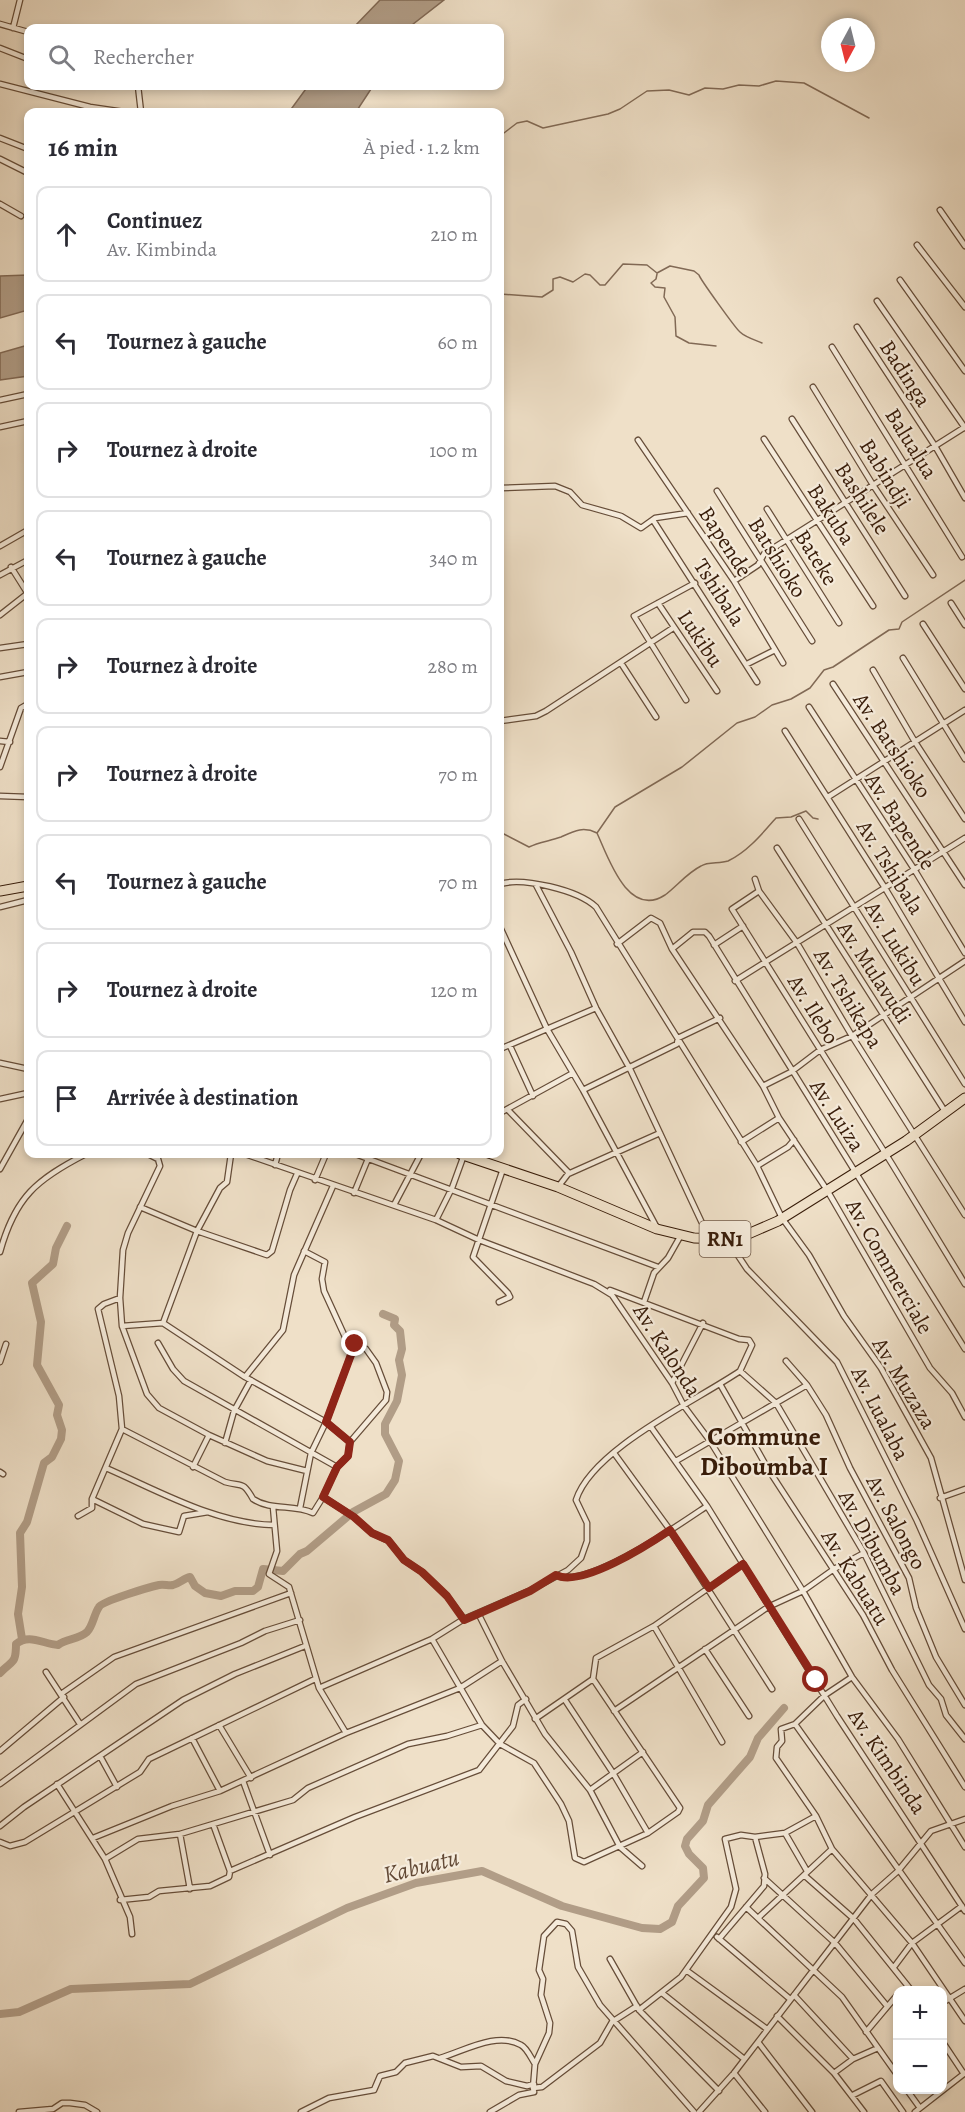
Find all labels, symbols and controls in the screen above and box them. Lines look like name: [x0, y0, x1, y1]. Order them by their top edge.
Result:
north arrow: [821, 18, 875, 72]
search box: [24, 24, 504, 90]
icon: search: [45, 41, 78, 74]
text: Rechercher: [93, 42, 194, 72]
text: 16 min: [48, 130, 118, 165]
text: À pied · 1.2 km: [364, 134, 480, 161]
text: Continuez: [107, 206, 202, 236]
icon: ahead: [50, 218, 83, 251]
text: 210 m: [430, 221, 478, 248]
text: Av. Kimbinda: [107, 236, 217, 263]
icon: left: [50, 326, 83, 359]
text: Tournez à gauche: [107, 327, 267, 357]
text: 60 m: [438, 329, 478, 356]
street label: Badinga: [872, 334, 938, 414]
street label: Balualua: [878, 402, 945, 485]
street label: Babindji: [852, 433, 918, 514]
icon: right: [50, 434, 83, 467]
text: Tournez à droite: [107, 435, 258, 465]
text: 100 m: [429, 437, 478, 464]
street label: Bashilele: [828, 457, 897, 541]
street label: Bakuba: [800, 478, 863, 552]
street label: Bapende: [691, 500, 759, 583]
street label: Batshioko: [741, 511, 814, 604]
street label: Bateke: [787, 524, 845, 591]
icon: left: [50, 542, 83, 575]
text: Tournez à gauche: [107, 543, 267, 573]
text: 340 m: [429, 545, 478, 572]
street label: Tshibala: [686, 553, 753, 633]
street label: Lukibu: [670, 604, 730, 673]
icon: right: [50, 650, 83, 683]
text: Tournez à droite: [107, 651, 258, 681]
text: 280 m: [428, 653, 478, 680]
street label: Av. Batshioko: [845, 686, 938, 804]
icon: right: [50, 758, 83, 791]
text: Tournez à droite: [107, 759, 258, 789]
text: 70 m: [438, 761, 478, 788]
street label: Av. Bapende: [857, 766, 943, 876]
street label: Av. Tshibala: [849, 814, 931, 921]
icon: left: [50, 866, 83, 899]
text: Tournez à gauche: [107, 867, 267, 897]
text: 70 m: [438, 869, 478, 896]
street label: Av. Lukibu: [857, 895, 933, 992]
street label: Av. Mulavudi: [829, 915, 918, 1029]
street label: Av. Tshikapa: [806, 942, 890, 1055]
street label: Av. Ilebo: [780, 968, 846, 1050]
icon: right: [50, 974, 83, 1007]
text: Tournez à droite: [107, 975, 258, 1005]
text: 120 m: [430, 977, 478, 1004]
street label: Av. Luiza: [802, 1073, 872, 1158]
icon: arrive: [50, 1082, 83, 1115]
text: Arrivée à destination: [107, 1083, 298, 1113]
street label: Av. Commerciale: [838, 1193, 940, 1339]
road number: RN1: [700, 1221, 750, 1257]
street label: Av. Kalonda: [625, 1297, 709, 1404]
route end: [341, 1330, 367, 1356]
street label: Av. Muzaza: [864, 1331, 944, 1436]
street label: Av. Lualaba: [843, 1360, 917, 1466]
district label: Commune Diboumba I: [700, 1419, 828, 1484]
street label: Av. Salongo: [858, 1469, 934, 1575]
street label: Av. Dibumba: [830, 1484, 914, 1601]
street label: Av. Kabuatu: [813, 1523, 896, 1631]
route start: [802, 1666, 828, 1692]
street label: Av. Kimbinda: [840, 1702, 934, 1821]
water label: Kabuatu: [380, 1841, 462, 1891]
map controls: [893, 1986, 947, 2094]
button: +: [893, 1986, 947, 2040]
button: −: [893, 2040, 947, 2094]

